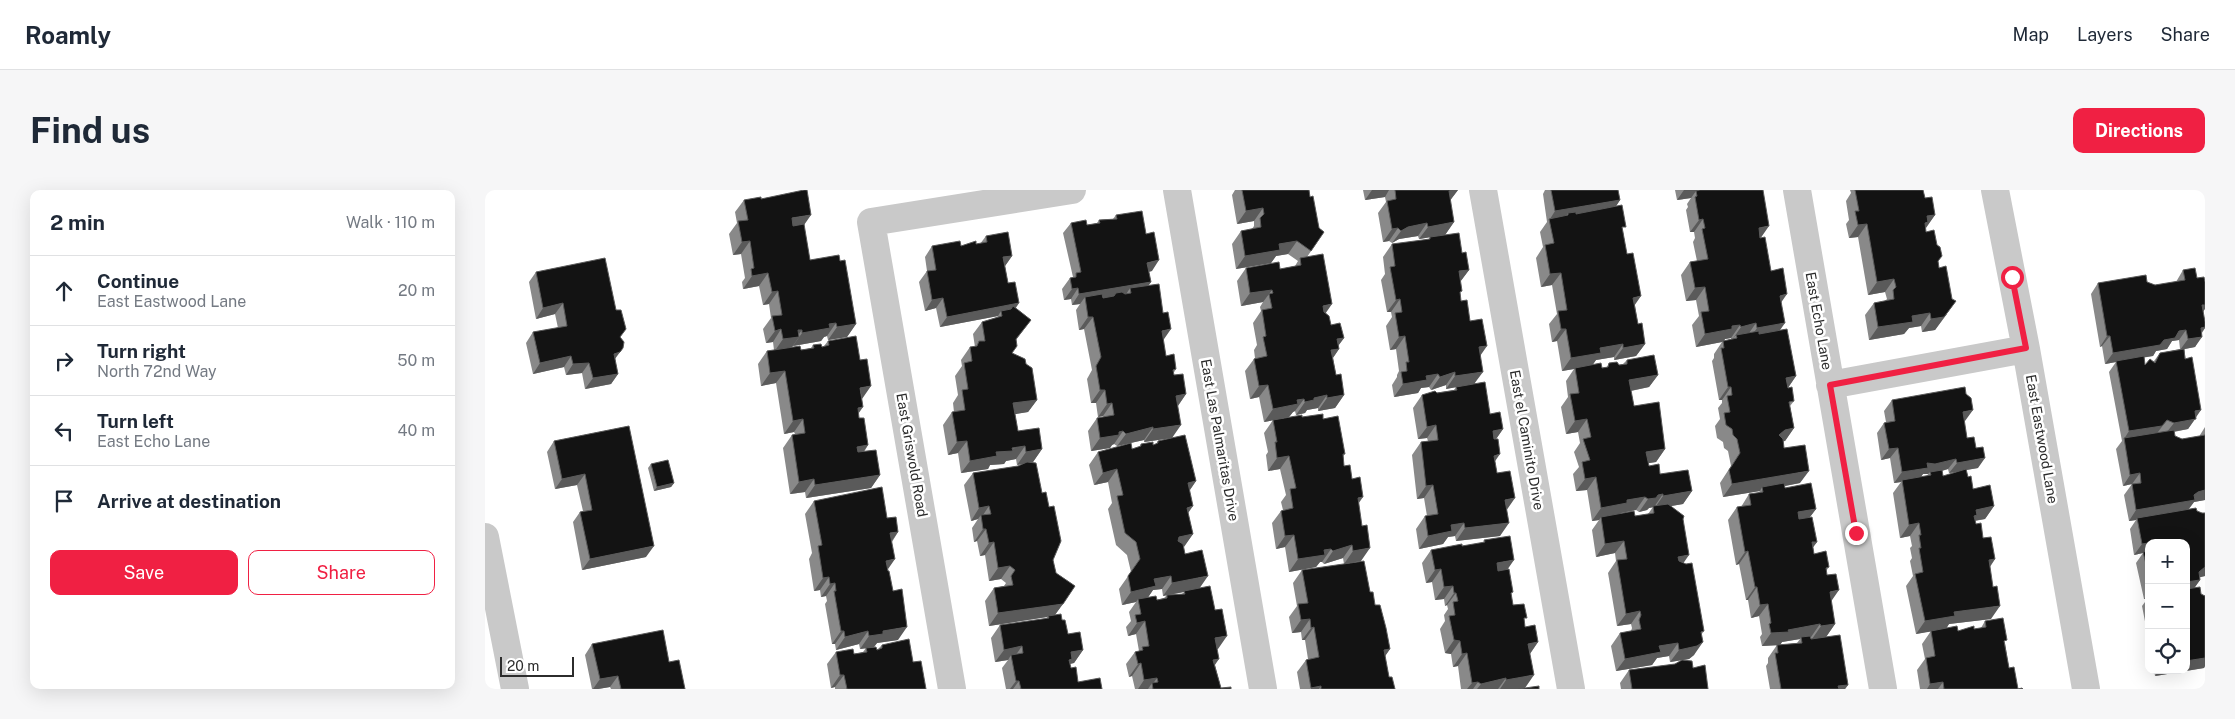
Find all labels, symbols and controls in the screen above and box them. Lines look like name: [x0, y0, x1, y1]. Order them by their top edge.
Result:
text: Roamly: [25, 21, 111, 49]
text: Map: [2013, 24, 2049, 45]
text: Layers: [2077, 24, 2133, 45]
text: Share: [2161, 24, 2210, 45]
button: Directions: [2073, 108, 2205, 153]
text: Find us: [30, 110, 150, 151]
text: 2 min: [50, 210, 105, 235]
text: Walk · 110 m: [346, 213, 435, 232]
route start: [2001, 266, 2024, 289]
text: Continue: [97, 270, 179, 292]
street label: East Echo Lane: [1803, 271, 1835, 371]
icon: ahead: [50, 277, 78, 305]
text: 20 m: [398, 281, 435, 300]
text: East Eastwood Lane: [97, 292, 246, 311]
text: Turn right: [97, 340, 186, 362]
icon: right: [50, 347, 78, 375]
text: 50 m: [397, 351, 435, 370]
street label: East Las Palmaritas Drive: [1198, 358, 1242, 522]
text: North 72nd Way: [97, 362, 217, 381]
street label: East el Caminito Drive: [1507, 369, 1547, 511]
street label: East Eastwood Lane: [2023, 373, 2061, 505]
street label: East Griswold Road: [893, 392, 931, 518]
text: Turn left: [97, 410, 174, 432]
icon: left: [50, 417, 78, 445]
text: 40 m: [397, 421, 435, 440]
text: East Echo Lane: [97, 432, 210, 451]
icon: arrive: [50, 487, 78, 515]
text: Arrive at destination: [97, 490, 281, 512]
route end: [1845, 522, 1868, 545]
map controls: [2145, 539, 2190, 674]
button: +: [2145, 539, 2190, 584]
button: Save: [50, 550, 238, 595]
button: Share: [248, 550, 435, 595]
button: −: [2145, 584, 2190, 629]
button: locate: [2145, 629, 2190, 674]
scale bar: [500, 654, 574, 677]
text: 20 m: [507, 658, 539, 674]

